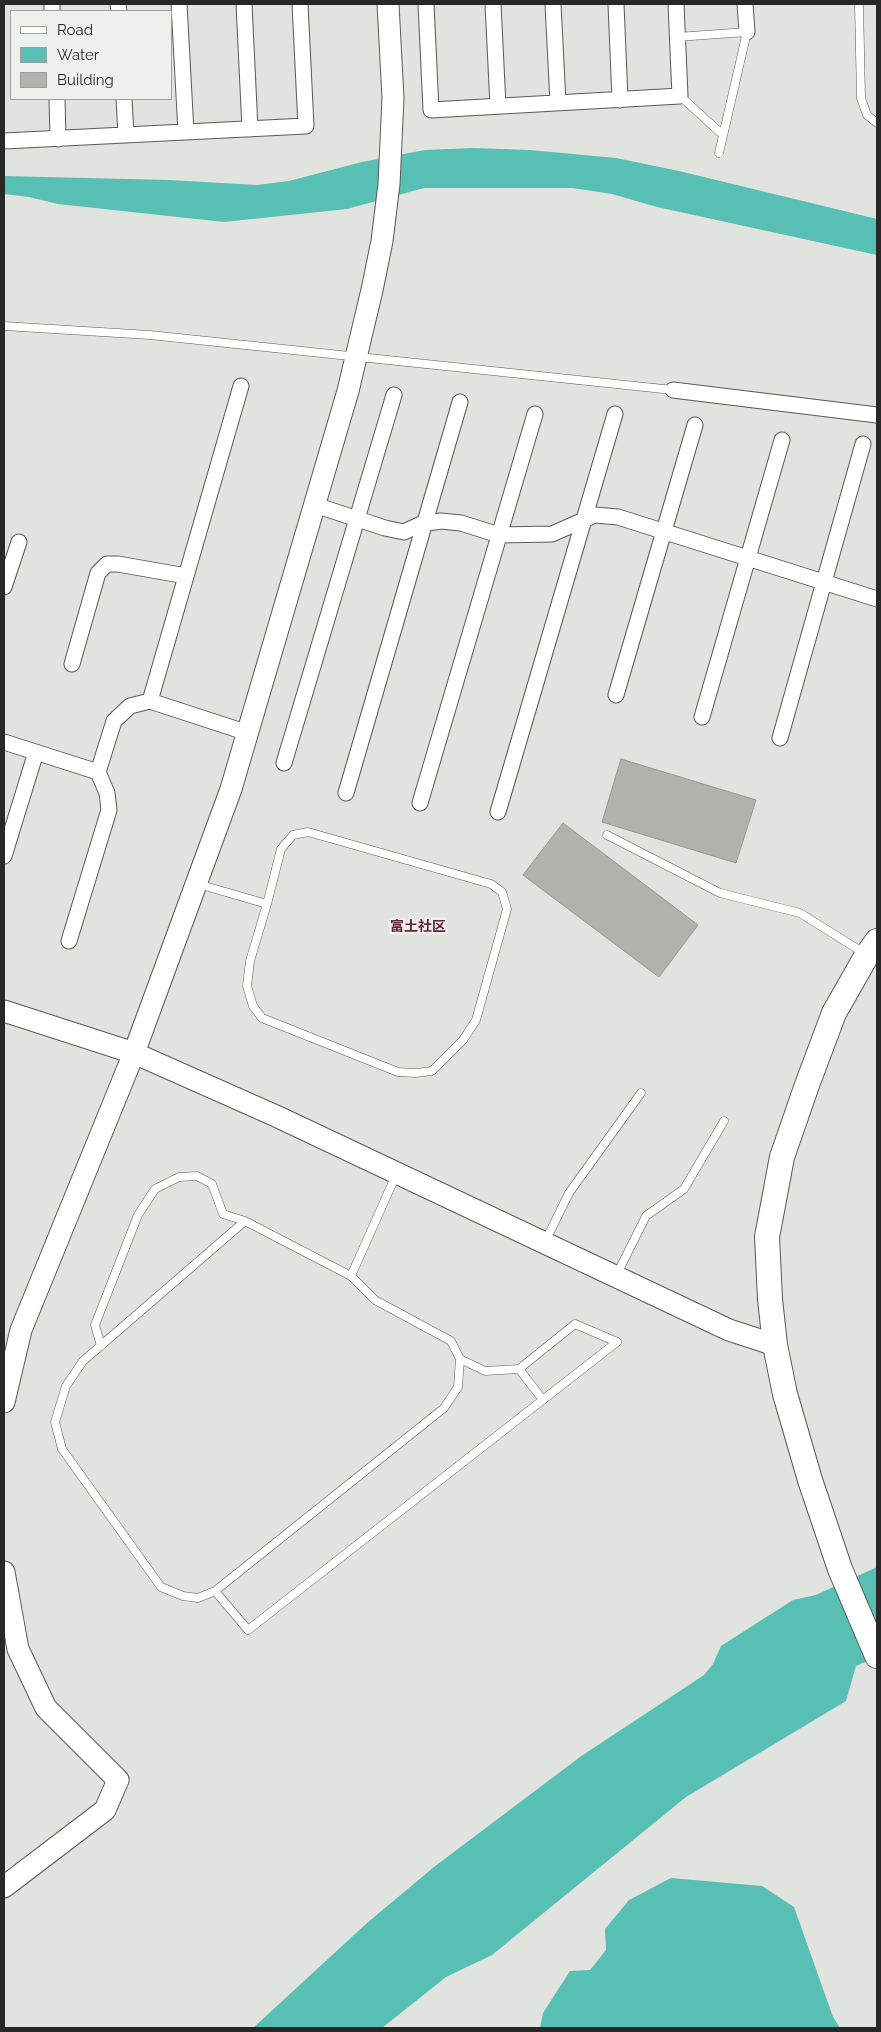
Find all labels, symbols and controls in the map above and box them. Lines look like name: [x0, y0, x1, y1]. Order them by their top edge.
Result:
legend: [10, 10, 172, 100]
text: Road: [57, 21, 93, 39]
text: Water: [57, 46, 99, 64]
text: Building: [57, 71, 114, 89]
district label: 富土社区: [390, 919, 446, 935]

